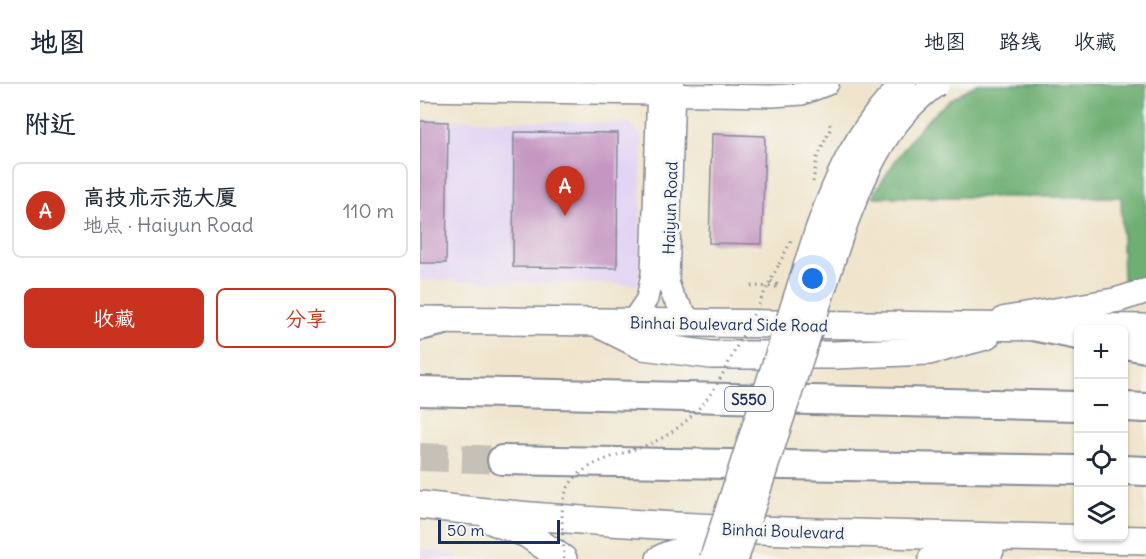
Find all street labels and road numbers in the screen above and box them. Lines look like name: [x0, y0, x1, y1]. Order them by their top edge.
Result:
street label: Haiyun Road: [658, 161, 682, 255]
street label: Binhai Boulevard Side Road: [630, 312, 828, 336]
road number: S550: [725, 387, 773, 411]
street label: Binhai Boulevard: [721, 519, 845, 543]

